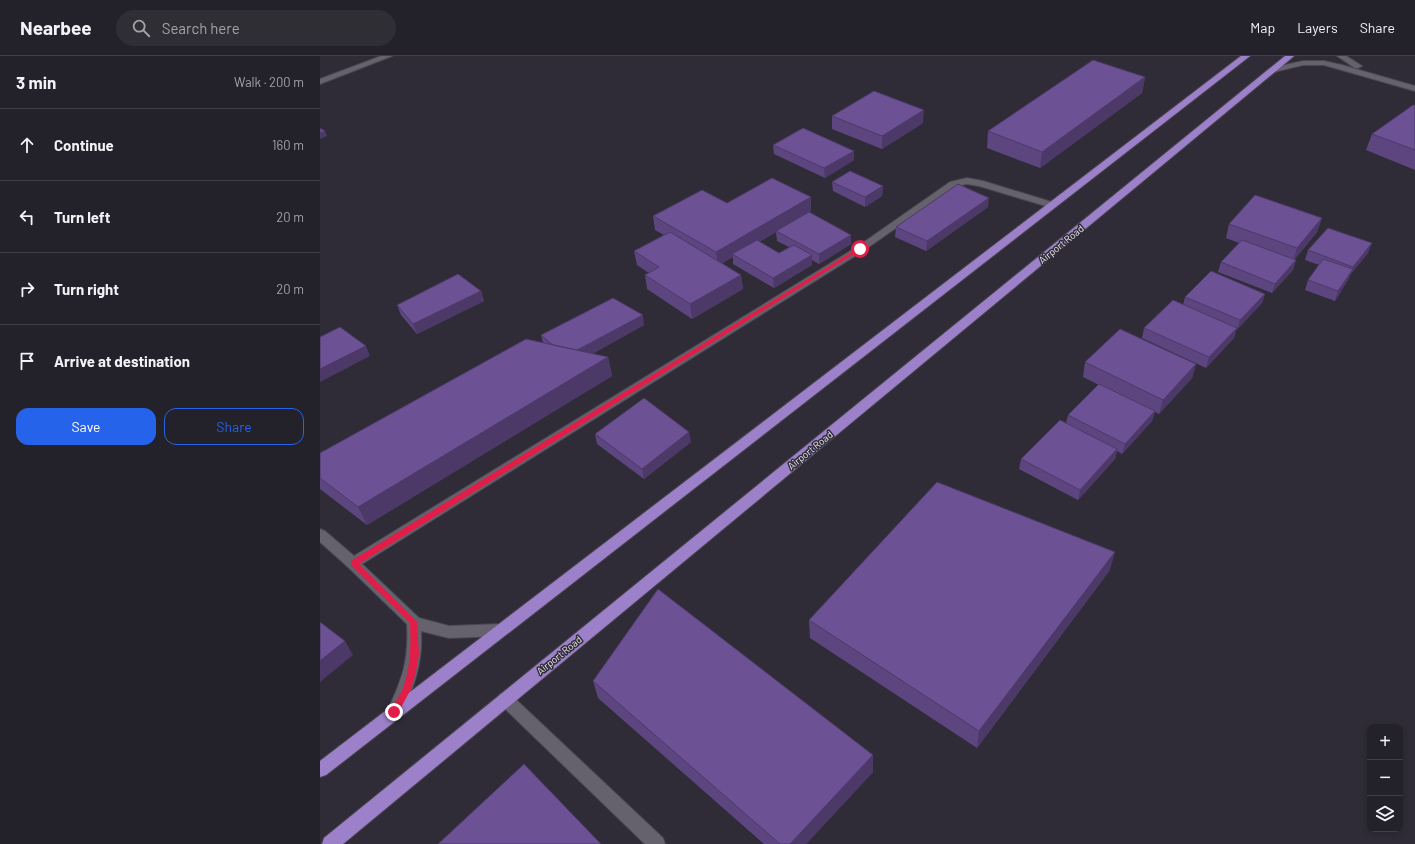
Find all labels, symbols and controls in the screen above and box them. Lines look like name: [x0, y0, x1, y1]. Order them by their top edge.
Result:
search box: [116, 10, 396, 46]
text: Nearbee: [20, 16, 92, 39]
icon: search: [130, 17, 152, 39]
text: Search here: [162, 19, 240, 37]
text: Map: [1250, 19, 1275, 36]
text: Layers: [1297, 19, 1338, 36]
text: Share: [1360, 19, 1395, 36]
text: 3 min: [16, 72, 56, 92]
text: Walk · 200 m: [234, 74, 304, 90]
icon: ahead: [16, 134, 38, 156]
text: Continue: [54, 136, 114, 154]
text: 160 m: [272, 137, 304, 153]
icon: left: [16, 206, 38, 228]
text: Turn left: [54, 208, 110, 226]
text: 20 m: [276, 209, 304, 225]
street label: Airport Road: [1036, 222, 1086, 266]
route start: [851, 240, 869, 258]
icon: right: [16, 278, 38, 300]
text: Turn right: [54, 280, 119, 298]
text: 20 m: [276, 281, 304, 297]
icon: arrive: [16, 350, 38, 372]
text: Arrive at destination: [54, 352, 190, 370]
button: Save: [16, 408, 156, 445]
button: Share: [164, 408, 304, 445]
street label: Airport Road: [785, 428, 835, 472]
street label: Airport Road: [534, 633, 584, 677]
route end: [385, 703, 403, 721]
map controls: [1367, 724, 1403, 832]
button: +: [1367, 724, 1403, 760]
button: −: [1367, 760, 1403, 796]
button: layers: [1367, 796, 1403, 832]

